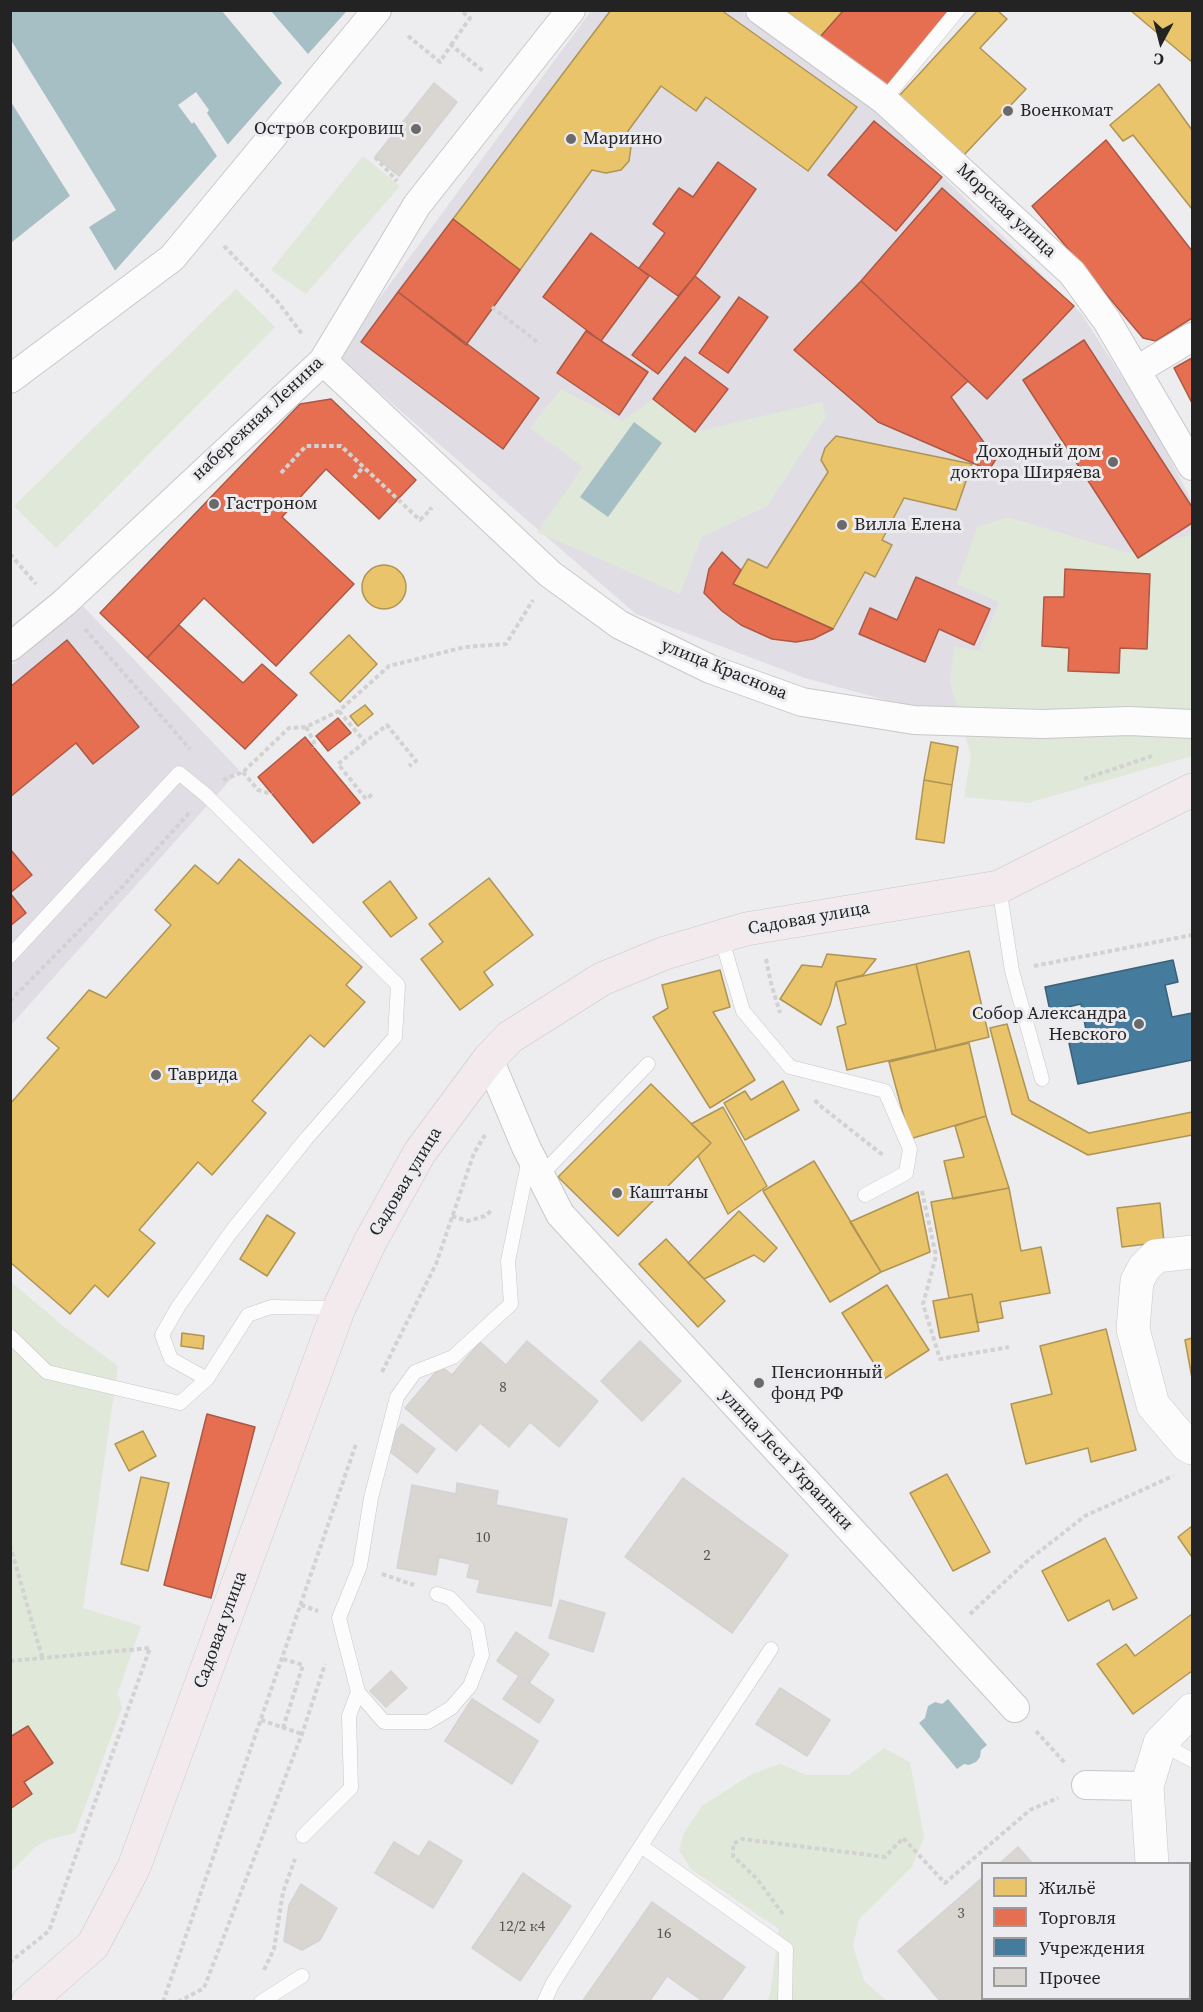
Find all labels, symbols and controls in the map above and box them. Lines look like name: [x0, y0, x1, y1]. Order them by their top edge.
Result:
north arrow: [1131, 12, 1191, 72]
text: С: [1153, 48, 1165, 71]
place label: Военкомат: [1020, 100, 1113, 122]
marker: Военкомат: [1001, 104, 1015, 118]
place label: Остров сокровищ: [254, 118, 404, 140]
marker: Остров сокровищ: [409, 122, 423, 136]
place label: Мариино: [583, 128, 662, 150]
marker: Мариино: [564, 132, 578, 146]
street label: Морская улица: [952, 159, 1060, 263]
street label: набережная Ленина: [188, 353, 328, 485]
place label: Доходный дом доктора Ширяева: [950, 441, 1101, 484]
marker: Доходный дом доктора Ширяева: [1106, 455, 1120, 469]
place label: Гастроном: [226, 493, 318, 515]
marker: Гастроном: [207, 497, 221, 511]
place label: Вилла Елена: [854, 514, 961, 536]
marker: Вилла Елена: [835, 518, 849, 532]
street label: улица Краснова: [658, 635, 790, 705]
street label: Садовая улица: [746, 898, 872, 940]
place label: Собор Александра Невского: [972, 1003, 1127, 1046]
marker: Собор Александра Невского: [1132, 1017, 1146, 1031]
place label: Таврида: [168, 1064, 238, 1086]
marker: Таврида: [149, 1068, 163, 1082]
street label: Садовая улица: [365, 1124, 447, 1240]
place label: Каштаны: [629, 1182, 709, 1204]
marker: Каштаны: [610, 1186, 624, 1200]
place label: Пенсионный фонд РФ: [771, 1362, 883, 1404]
marker: Пенсионный фонд РФ: [752, 1376, 766, 1390]
house number: 8: [499, 1379, 507, 1397]
street label: улица Леси Украинки: [715, 1385, 857, 1535]
house number: 10: [476, 1529, 490, 1547]
house number: 2: [703, 1547, 711, 1565]
street label: Садовая улица: [190, 1568, 252, 1692]
legend: [981, 1862, 1191, 2000]
text: Жильё: [1039, 1875, 1096, 1900]
house number: 3: [957, 1905, 965, 1923]
text: Торговля: [1039, 1905, 1116, 1930]
house number: 12/2 к4: [499, 1918, 545, 1936]
house number: 16: [657, 1925, 671, 1943]
text: Учреждения: [1039, 1935, 1145, 1960]
text: Прочее: [1039, 1965, 1101, 1990]

